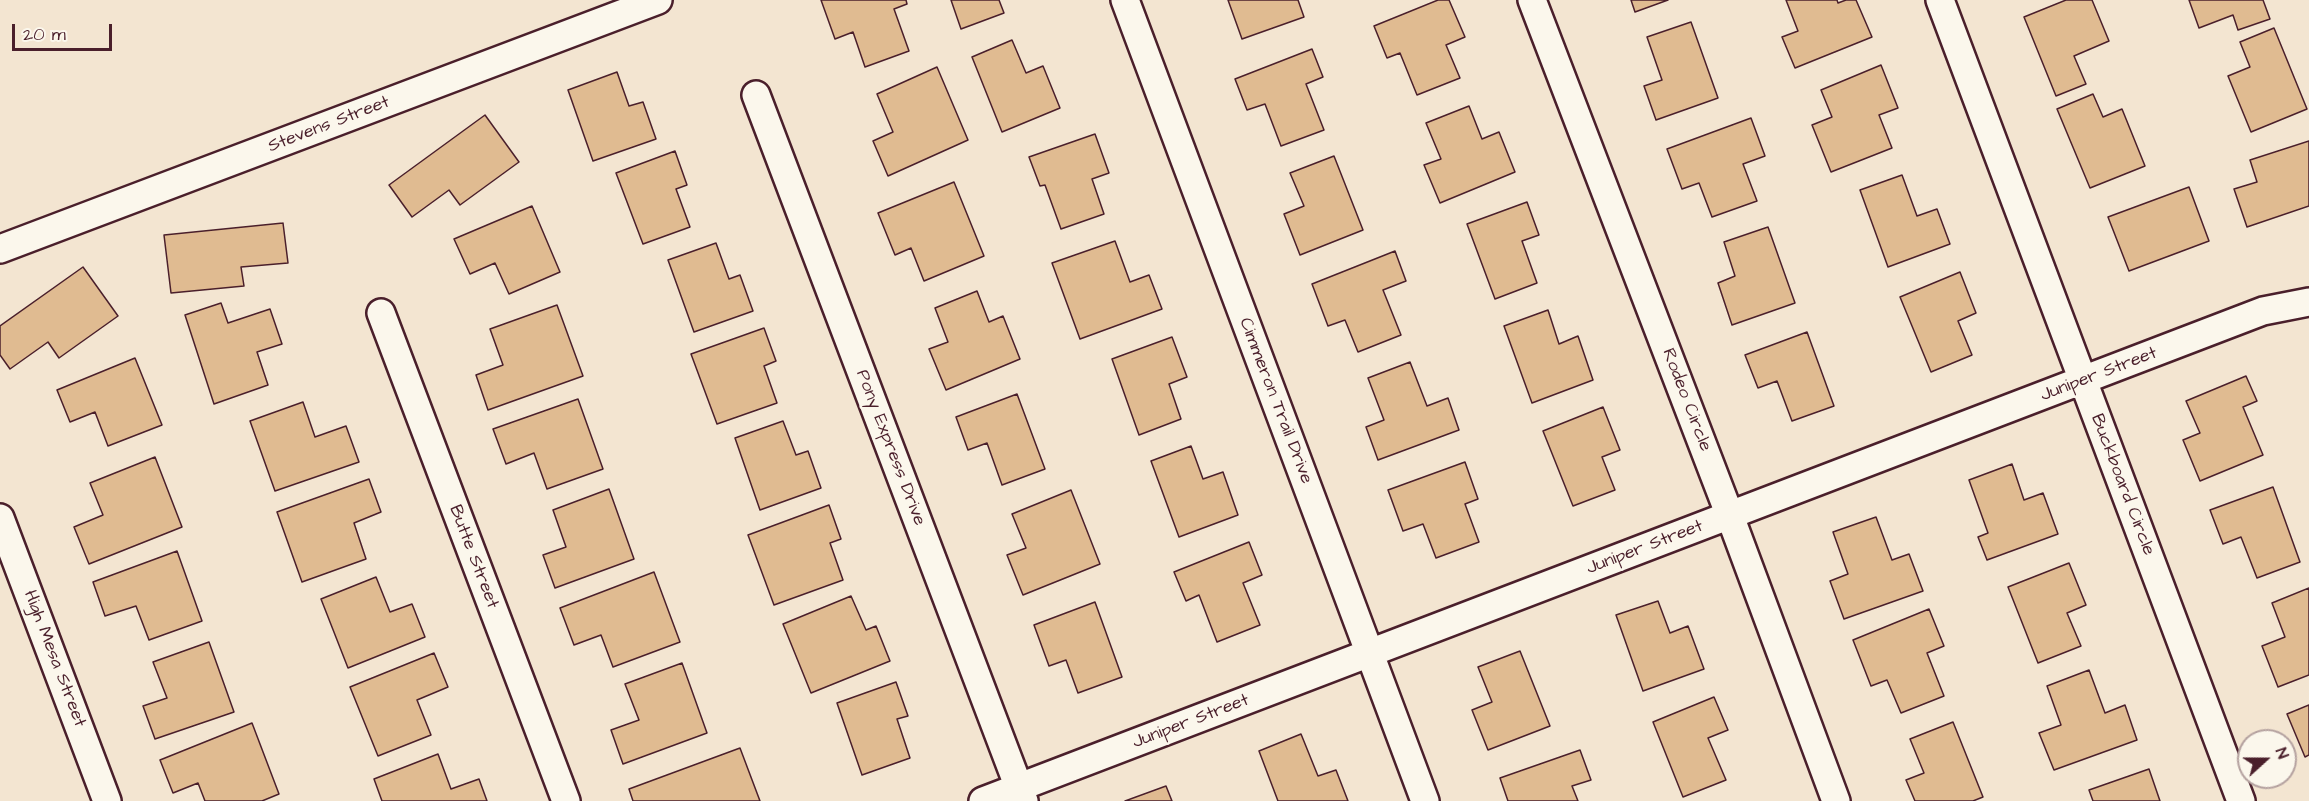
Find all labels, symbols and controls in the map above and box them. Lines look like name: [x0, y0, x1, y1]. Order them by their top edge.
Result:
scale bar: [15, 12, 116, 50]
text: 20 m: [23, 22, 66, 47]
street label: Stevens Street: [265, 92, 393, 158]
street label: Cimmeron Trail Drive: [1233, 315, 1317, 487]
street label: Juniper Street: [2038, 343, 2160, 407]
street label: Rodeo Circle: [1656, 345, 1716, 455]
street label: Pony Express Drive: [850, 367, 930, 529]
street label: Buckboard Circle: [2085, 411, 2159, 559]
street label: Butte Street: [443, 502, 503, 612]
street label: Juniper Street: [1584, 516, 1706, 580]
street label: High Mesa Street: [18, 588, 90, 730]
street label: Juniper Street: [1130, 690, 1252, 754]
north arrow: [2237, 729, 2297, 789]
text: N: [2270, 745, 2294, 762]

